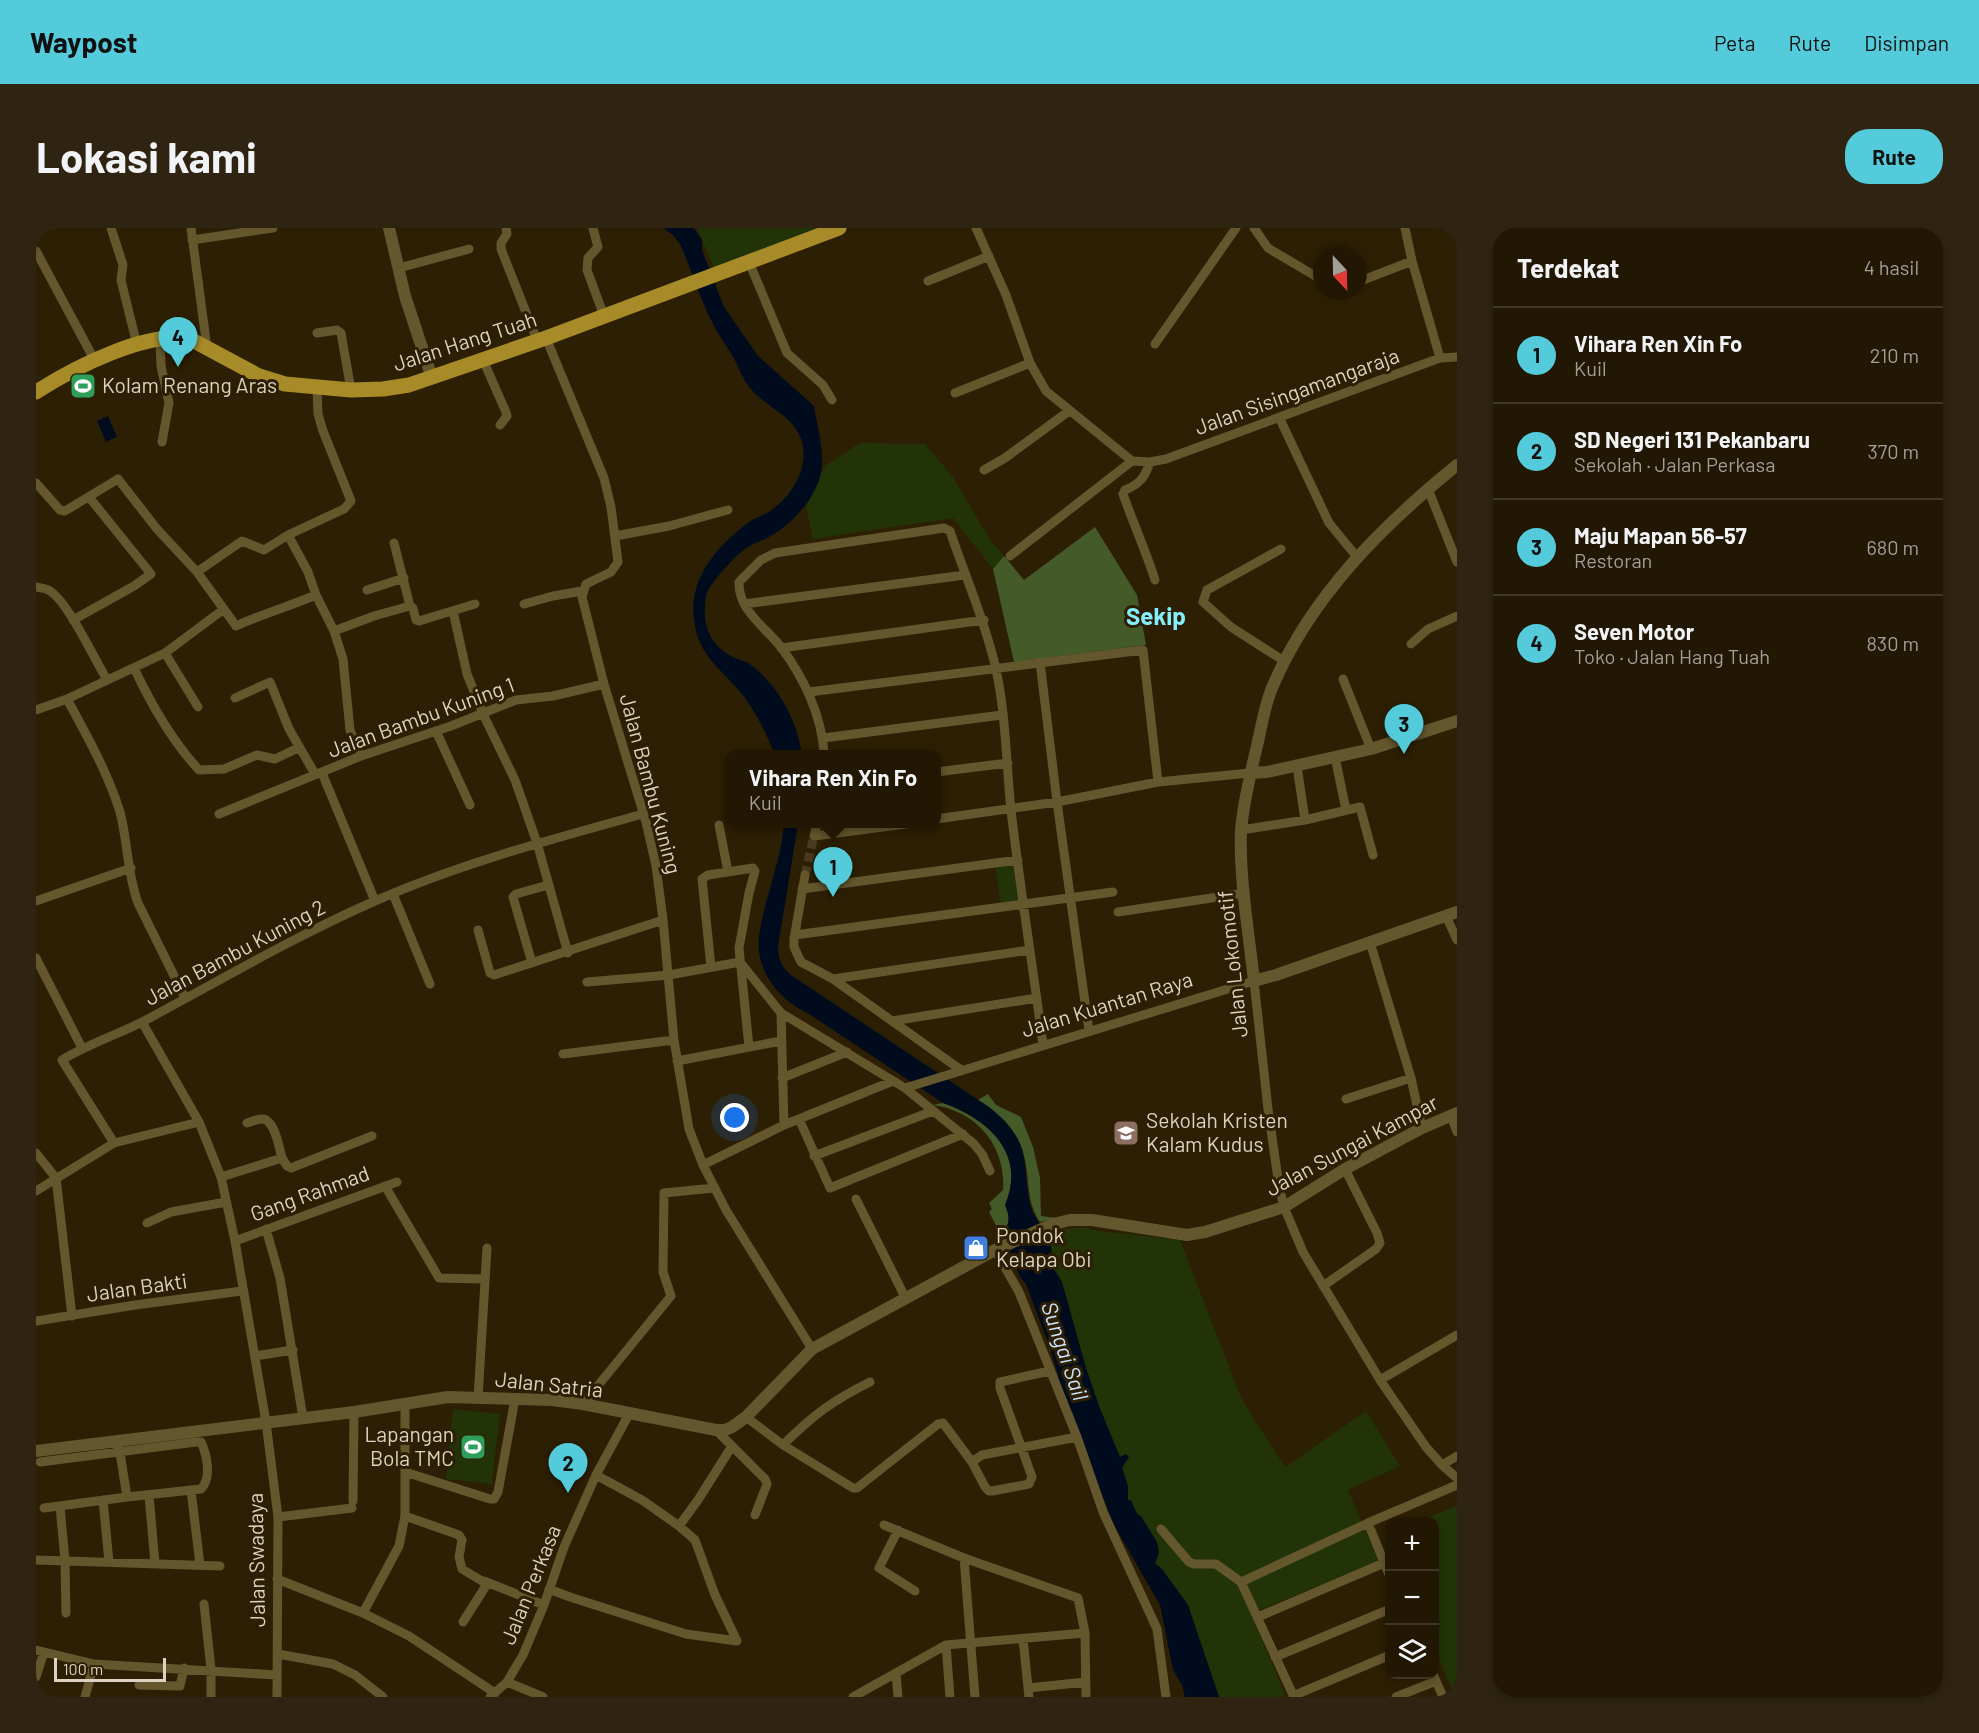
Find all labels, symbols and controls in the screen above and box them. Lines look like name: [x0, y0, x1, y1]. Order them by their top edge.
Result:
text: Waypost: [30, 25, 137, 59]
text: Peta: [1714, 30, 1756, 55]
text: Rute: [1789, 30, 1831, 55]
text: Disimpan: [1864, 30, 1949, 55]
button: Rute: [1845, 129, 1943, 184]
text: Lokasi kami: [36, 131, 257, 181]
north arrow: [1313, 246, 1367, 300]
text: Terdekat: [1517, 252, 1619, 283]
text: 4 hasil: [1864, 255, 1919, 279]
street label: Jalan Hang Tuah: [390, 306, 539, 376]
pin: 4: [158, 318, 198, 367]
text: Vihara Ren Xin Fo: [1574, 330, 1742, 356]
street label: Jalan Sisingamangaraja: [1191, 342, 1402, 439]
text: 1: [1533, 343, 1540, 367]
text: 210 m: [1870, 343, 1919, 367]
text: Kuil: [1574, 356, 1607, 380]
sports icon: Kolam Renang Aras: [68, 371, 98, 401]
place label: Kolam Renang Aras: [102, 372, 277, 397]
text: SD Negeri 131 Pekanbaru: [1574, 426, 1810, 452]
text: 2: [1531, 439, 1542, 463]
text: 370 m: [1867, 439, 1919, 463]
text: Sekolah · Jalan Perkasa: [1574, 452, 1775, 476]
text: Maju Mapan 56-57: [1574, 522, 1747, 548]
text: 3: [1531, 535, 1542, 559]
text: 680 m: [1866, 535, 1919, 559]
text: Restoran: [1574, 548, 1652, 572]
district label: Sekip: [1126, 601, 1186, 630]
text: Seven Motor: [1574, 618, 1694, 644]
text: 4: [1530, 631, 1543, 655]
text: 830 m: [1866, 631, 1919, 655]
text: Toko · Jalan Hang Tuah: [1574, 644, 1770, 668]
street label: Jalan Bambu Kuning 1: [324, 671, 517, 762]
street label: Jalan Bambu Kuning: [615, 691, 688, 876]
pin: 3: [1384, 704, 1424, 754]
popup: [725, 750, 941, 828]
text: Vihara Ren Xin Fo: [749, 764, 917, 790]
text: Kuil: [749, 790, 782, 814]
pin: 1: [814, 848, 852, 897]
street label: Jalan Lokomotif: [1211, 889, 1252, 1039]
street label: Jalan Bambu Kuning 2: [140, 894, 329, 1010]
street label: Jalan Kuantan Raya: [1018, 966, 1195, 1041]
street label: Jalan Sungai Kampar: [1261, 1089, 1442, 1201]
your location: [720, 1103, 749, 1132]
place label: Sekolah Kristen Kalam Kudus: [1146, 1107, 1288, 1156]
school or university icon: Sekolah Kristen Kalam Kudus: [1111, 1118, 1141, 1148]
street label: Gang Rahmad: [247, 1160, 372, 1226]
place label: Pondok Kelapa Obi: [996, 1222, 1092, 1271]
shop icon: Pondok Kelapa Obi: [961, 1233, 991, 1263]
street label: Jalan Bakti: [85, 1267, 189, 1306]
water label: Sungai Sail: [1037, 1298, 1095, 1404]
street label: Jalan Satria: [494, 1365, 604, 1402]
place label: Lapangan Bola TMC: [364, 1421, 454, 1470]
sports icon: Lapangan Bola TMC: [458, 1432, 488, 1462]
pin: 2: [548, 1444, 588, 1493]
street label: Jalan Swadaya: [242, 1493, 269, 1627]
map controls: [1385, 1517, 1439, 1679]
button: +: [1385, 1517, 1439, 1571]
street label: Jalan Perkasa: [494, 1521, 565, 1648]
button: −: [1385, 1571, 1439, 1625]
button: layers: [1385, 1625, 1439, 1679]
scale bar: [54, 1655, 166, 1682]
text: 100 m: [63, 1659, 103, 1678]

